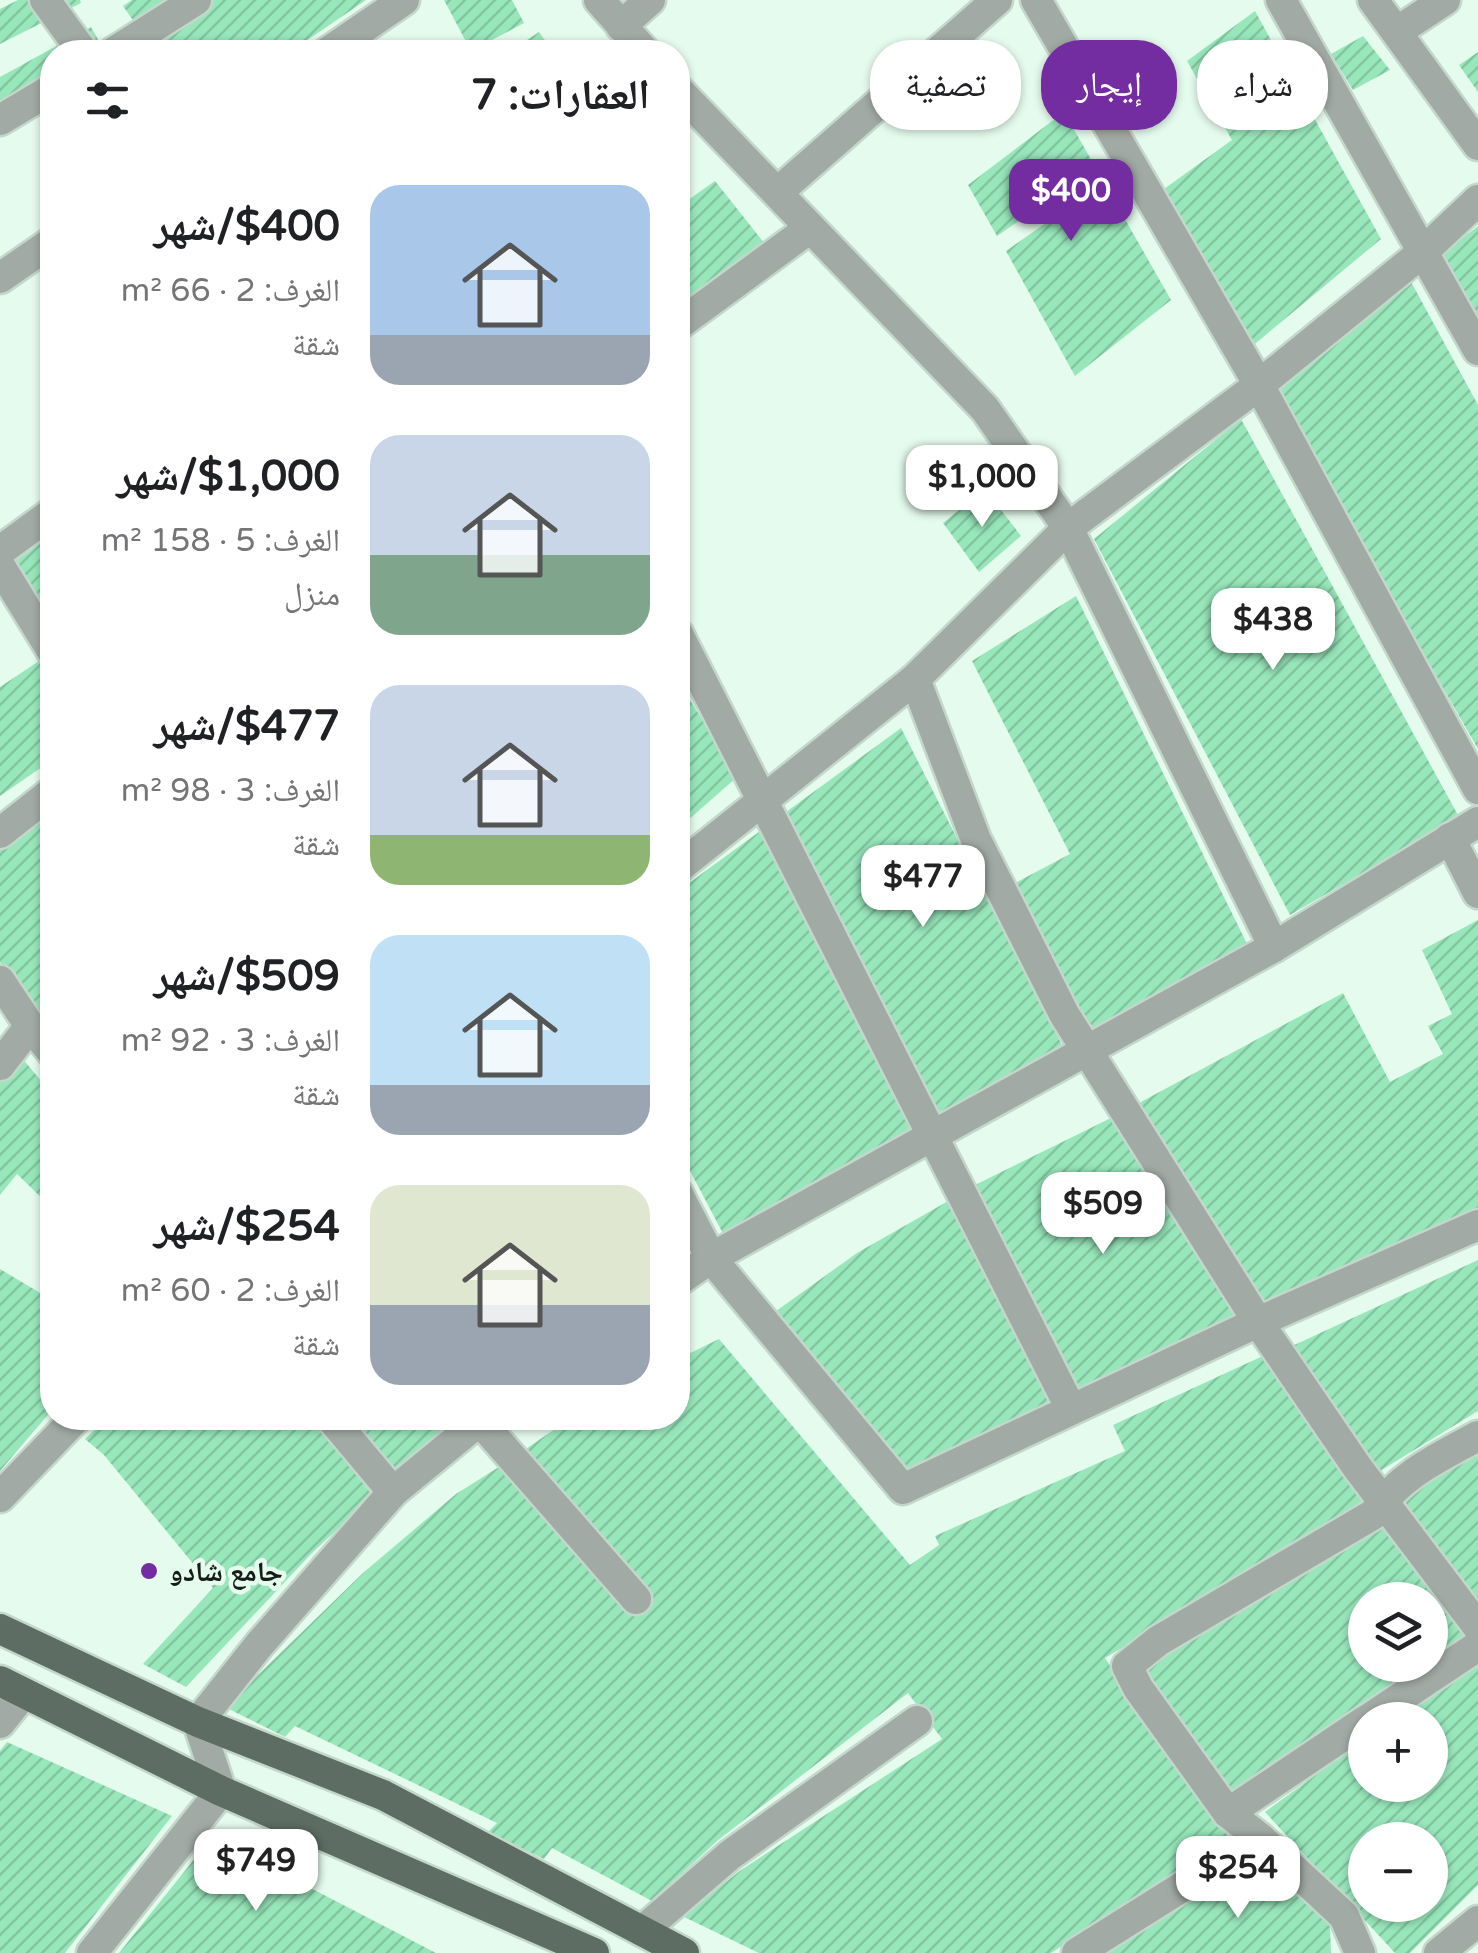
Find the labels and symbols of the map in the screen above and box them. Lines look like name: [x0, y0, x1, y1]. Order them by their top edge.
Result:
pin: $400: [1012, 159, 1130, 244]
pin: $1,000: [901, 445, 1063, 530]
pin: $438: [1214, 588, 1332, 673]
pin: $477: [864, 845, 982, 930]
pin: $509: [1044, 1172, 1162, 1257]
place label: جامع شادو: [169, 1555, 283, 1590]
marker: جامع شادو: [138, 1560, 160, 1582]
pin: $749: [197, 1829, 315, 1914]
pin: $254: [1179, 1836, 1297, 1921]

